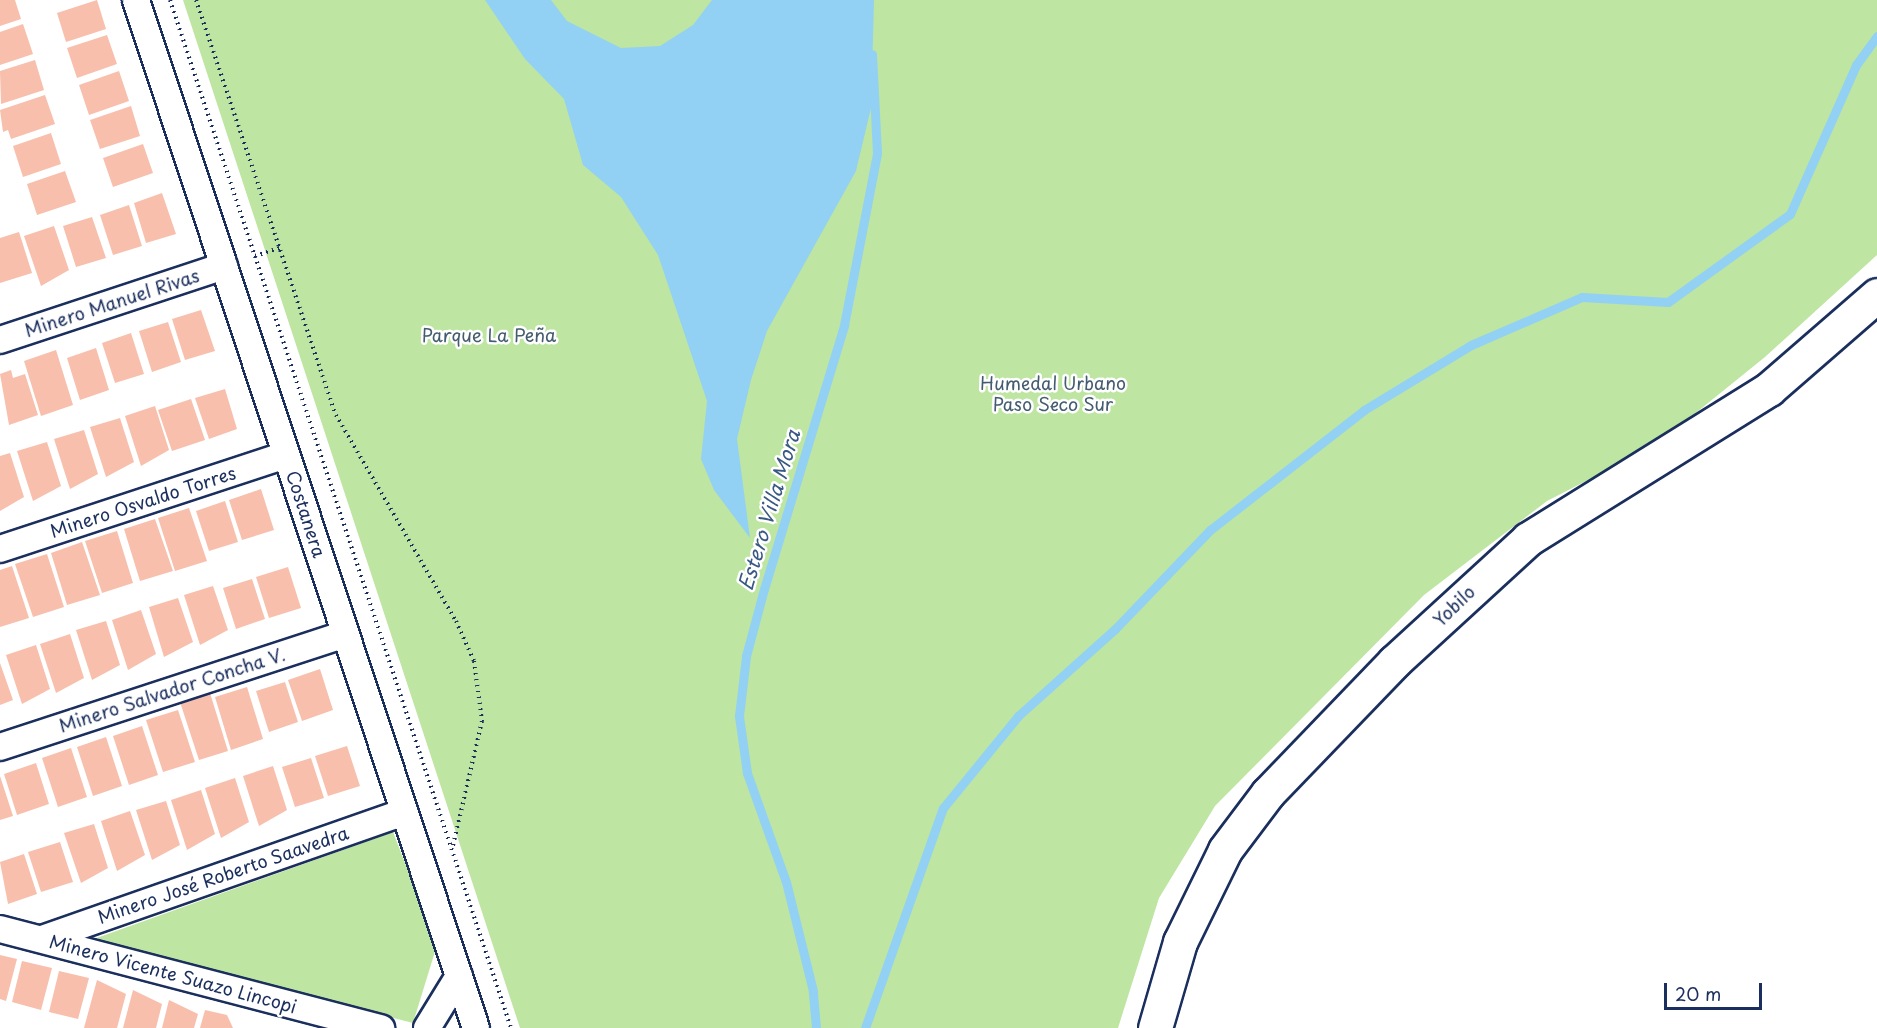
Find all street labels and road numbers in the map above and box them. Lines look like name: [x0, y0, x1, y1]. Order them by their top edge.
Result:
street label: Minero Manuel Rivas: [22, 264, 202, 342]
street label: Minero Osvaldo Torres: [47, 462, 239, 542]
street label: Costanera: [282, 468, 330, 560]
street label: Yobilo: [1429, 581, 1479, 631]
street label: Minero Salvador Concha V.: [56, 643, 288, 737]
street label: Minero José Roberto Saavedra: [94, 822, 352, 928]
street label: Minero Vicente Suazo Lincopi: [47, 931, 299, 1017]

